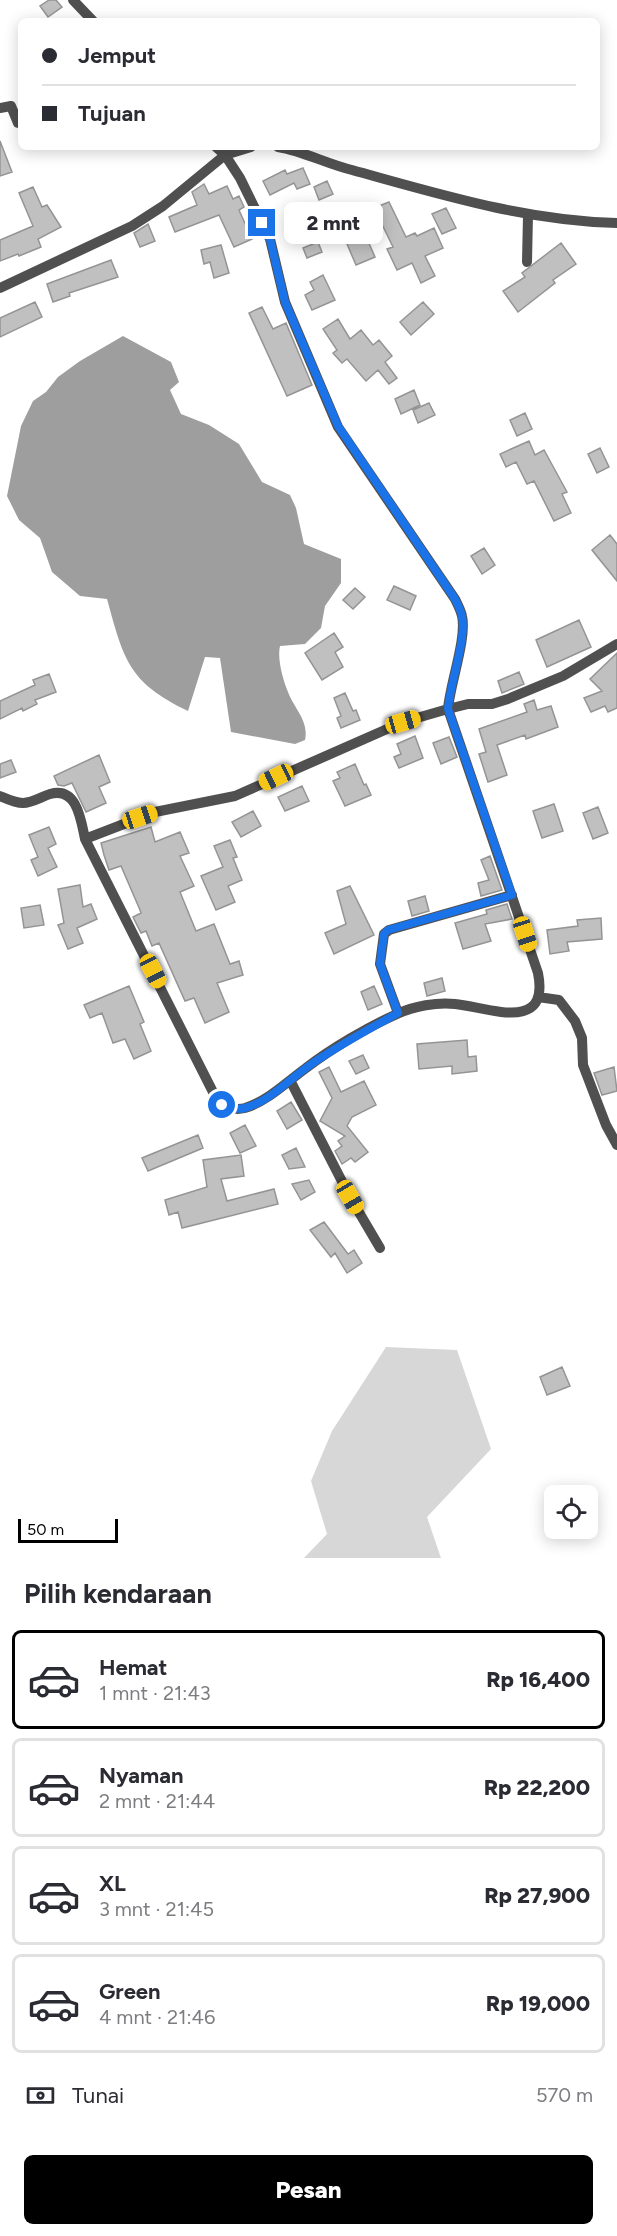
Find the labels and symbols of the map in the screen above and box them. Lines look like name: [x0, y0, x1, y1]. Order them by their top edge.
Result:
callout: 2 mnt: [283, 202, 382, 244]
route end: [248, 209, 275, 236]
car: [383, 708, 423, 736]
car: [256, 761, 296, 793]
car: [120, 803, 160, 831]
car: [511, 914, 539, 954]
car: [137, 951, 169, 991]
route start: [208, 1091, 235, 1118]
car: [333, 1177, 367, 1217]
scale bar: [18, 1516, 118, 1544]

